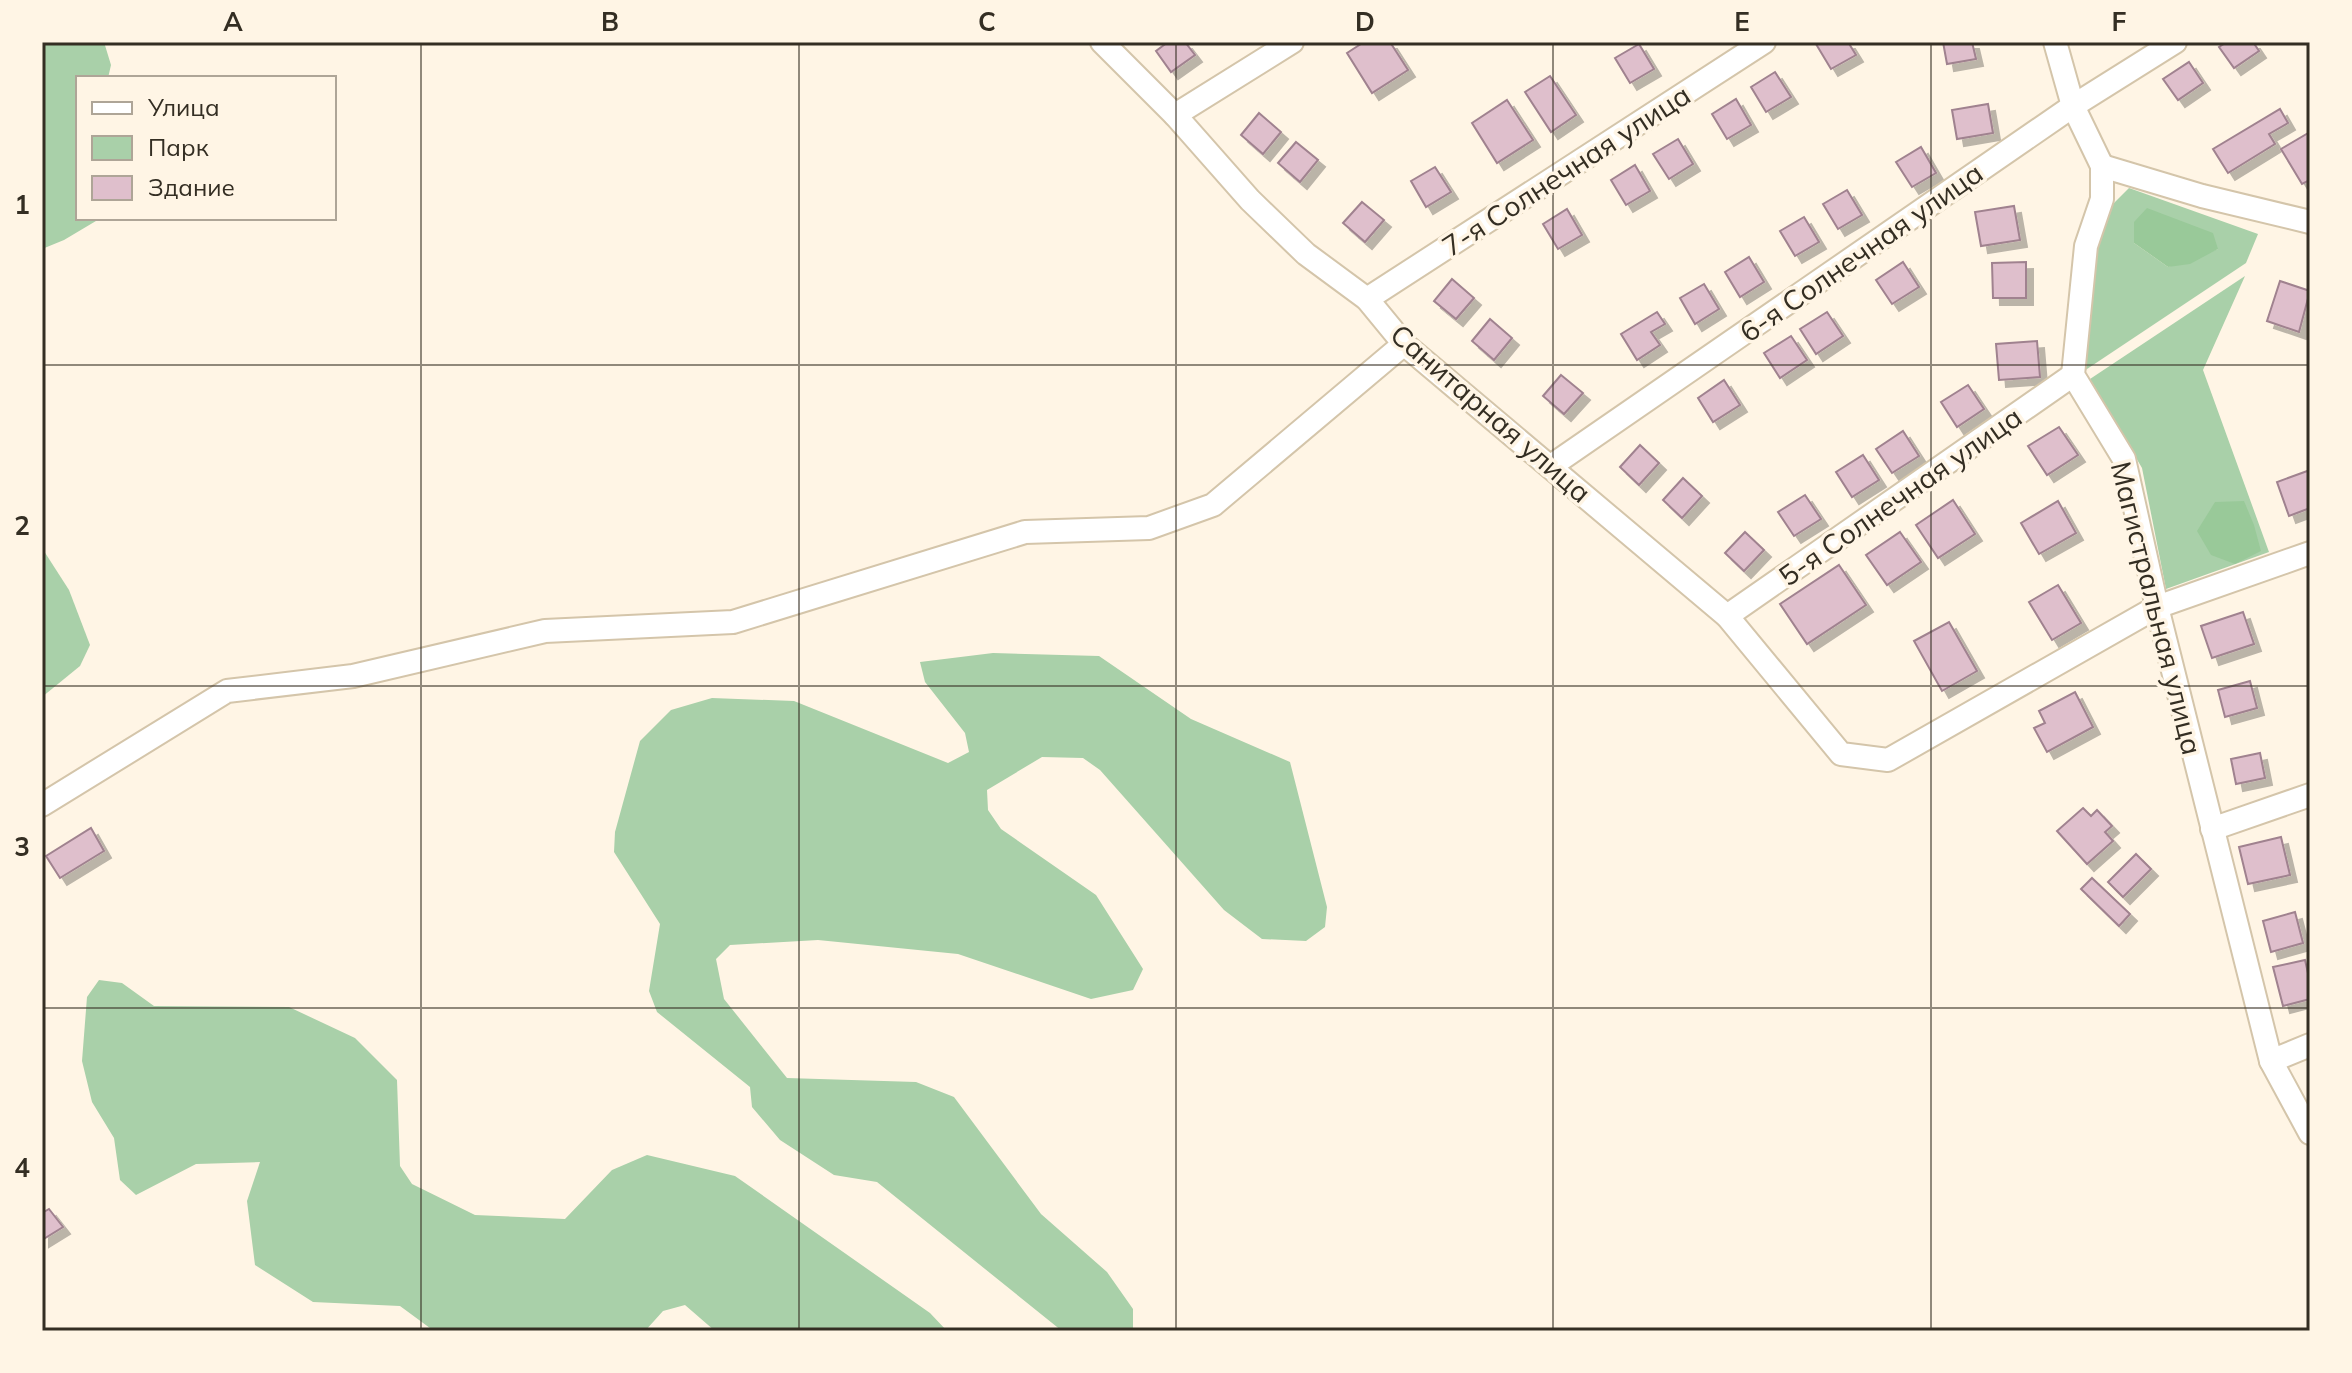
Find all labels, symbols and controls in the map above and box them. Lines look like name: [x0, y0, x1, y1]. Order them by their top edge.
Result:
text: A: [223, 5, 243, 38]
text: B: [601, 5, 619, 38]
text: C: [978, 5, 996, 38]
text: D: [1355, 5, 1375, 38]
text: E: [1734, 5, 1750, 38]
text: F: [2112, 5, 2127, 38]
legend: [76, 76, 336, 220]
street label: 7-я Солнечная улица: [1435, 77, 1697, 263]
text: Улица: [147, 92, 220, 122]
text: Парк: [148, 132, 209, 162]
street label: 6-я Солнечная улица: [1733, 155, 1989, 349]
text: Здание: [148, 172, 235, 202]
text: 1: [14, 188, 30, 221]
street label: Санитарная улица: [1384, 316, 1598, 510]
street label: 5-я Солнечная улица: [1772, 399, 2028, 593]
street label: Магистральная улица: [2104, 458, 2210, 758]
text: 2: [14, 509, 30, 542]
text: 3: [14, 830, 30, 863]
text: 4: [14, 1151, 30, 1184]

